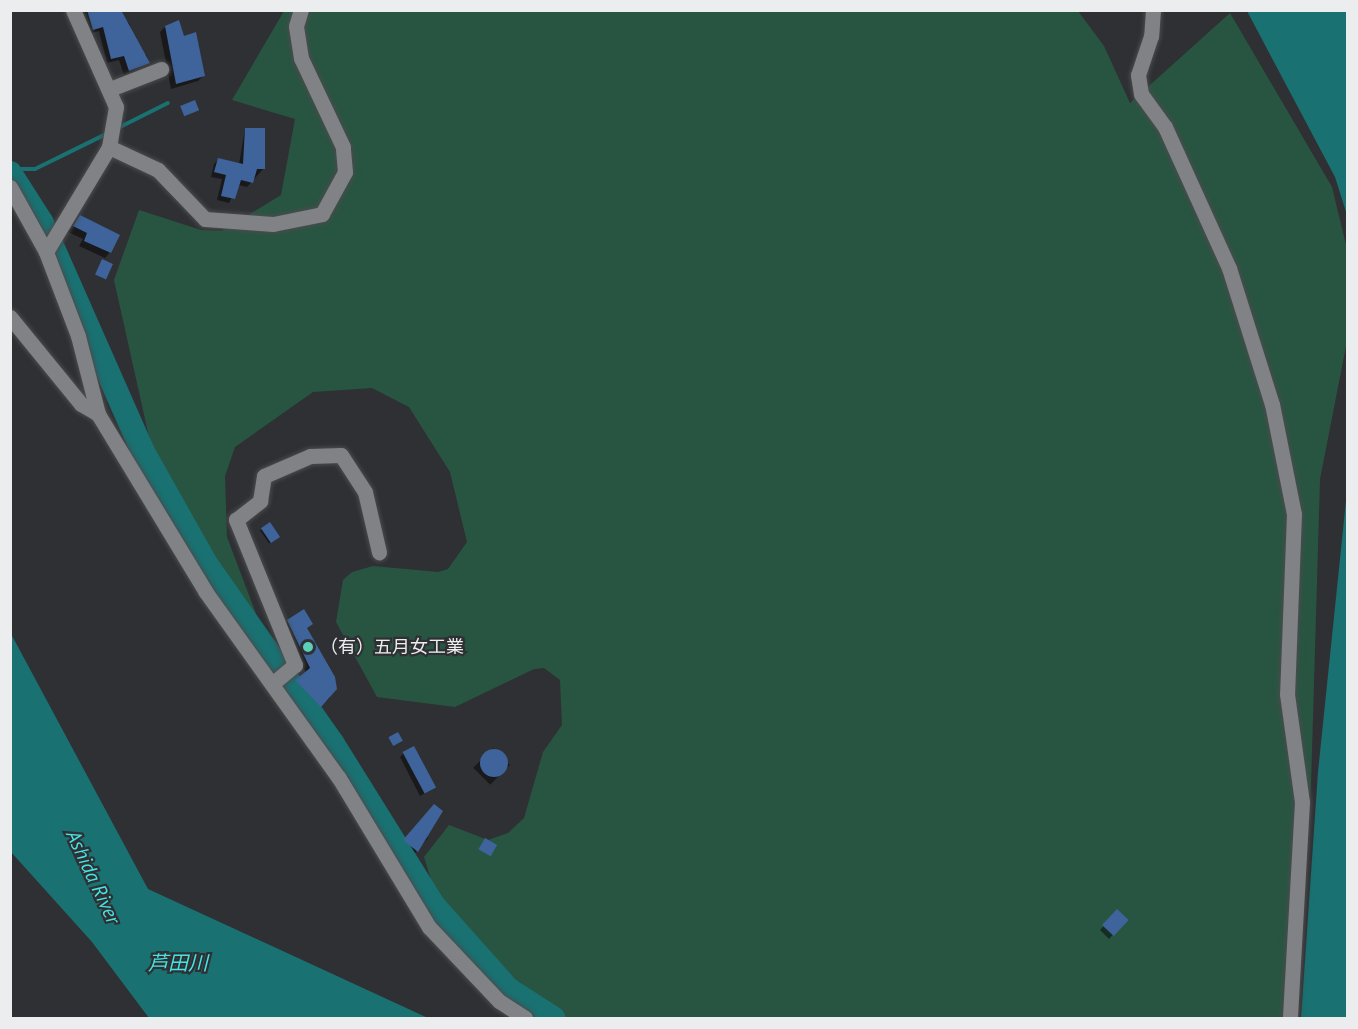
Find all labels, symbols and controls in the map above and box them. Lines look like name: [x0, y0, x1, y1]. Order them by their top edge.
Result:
place label: （有）五月女工業: [320, 636, 464, 658]
marker: （有）五月女工業: [301, 640, 315, 654]
water label: Ashida River: [61, 826, 125, 928]
water label: 芦田川: [148, 951, 208, 975]

